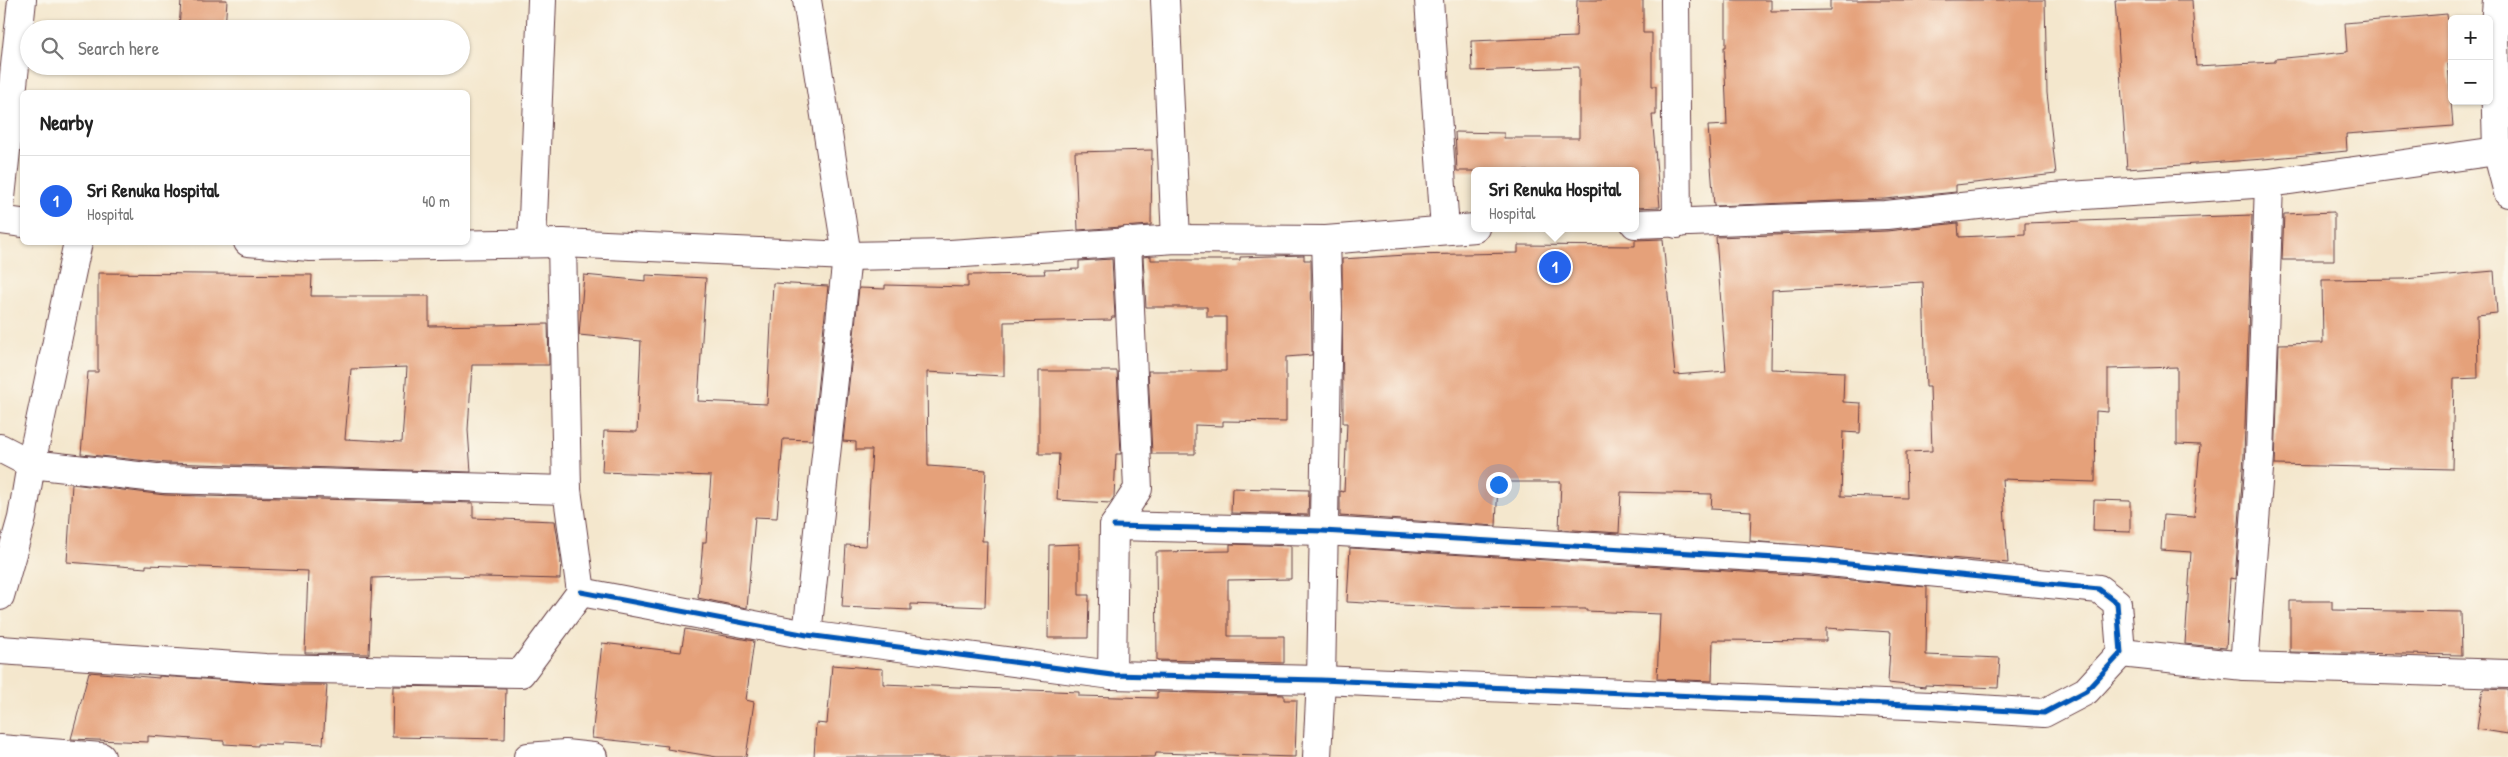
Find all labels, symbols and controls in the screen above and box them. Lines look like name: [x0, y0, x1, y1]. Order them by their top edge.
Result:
map controls: [2448, 15, 2493, 105]
button: +: [2448, 15, 2493, 60]
search box: [20, 20, 470, 75]
icon: search: [38, 34, 66, 62]
text: Search here: [78, 35, 159, 61]
button: −: [2448, 60, 2493, 105]
text: Nearby: [40, 108, 93, 137]
popup: [1471, 167, 1639, 232]
text: Sri Renuka Hospital: [1489, 176, 1621, 202]
text: Sri Renuka Hospital: [87, 177, 219, 203]
text: 1: [53, 190, 59, 212]
text: 40 m: [422, 190, 450, 212]
text: Hospital: [1489, 202, 1536, 224]
text: Hospital: [87, 203, 134, 225]
pin: 1: [1539, 248, 1571, 286]
your location: [1486, 472, 1512, 498]

